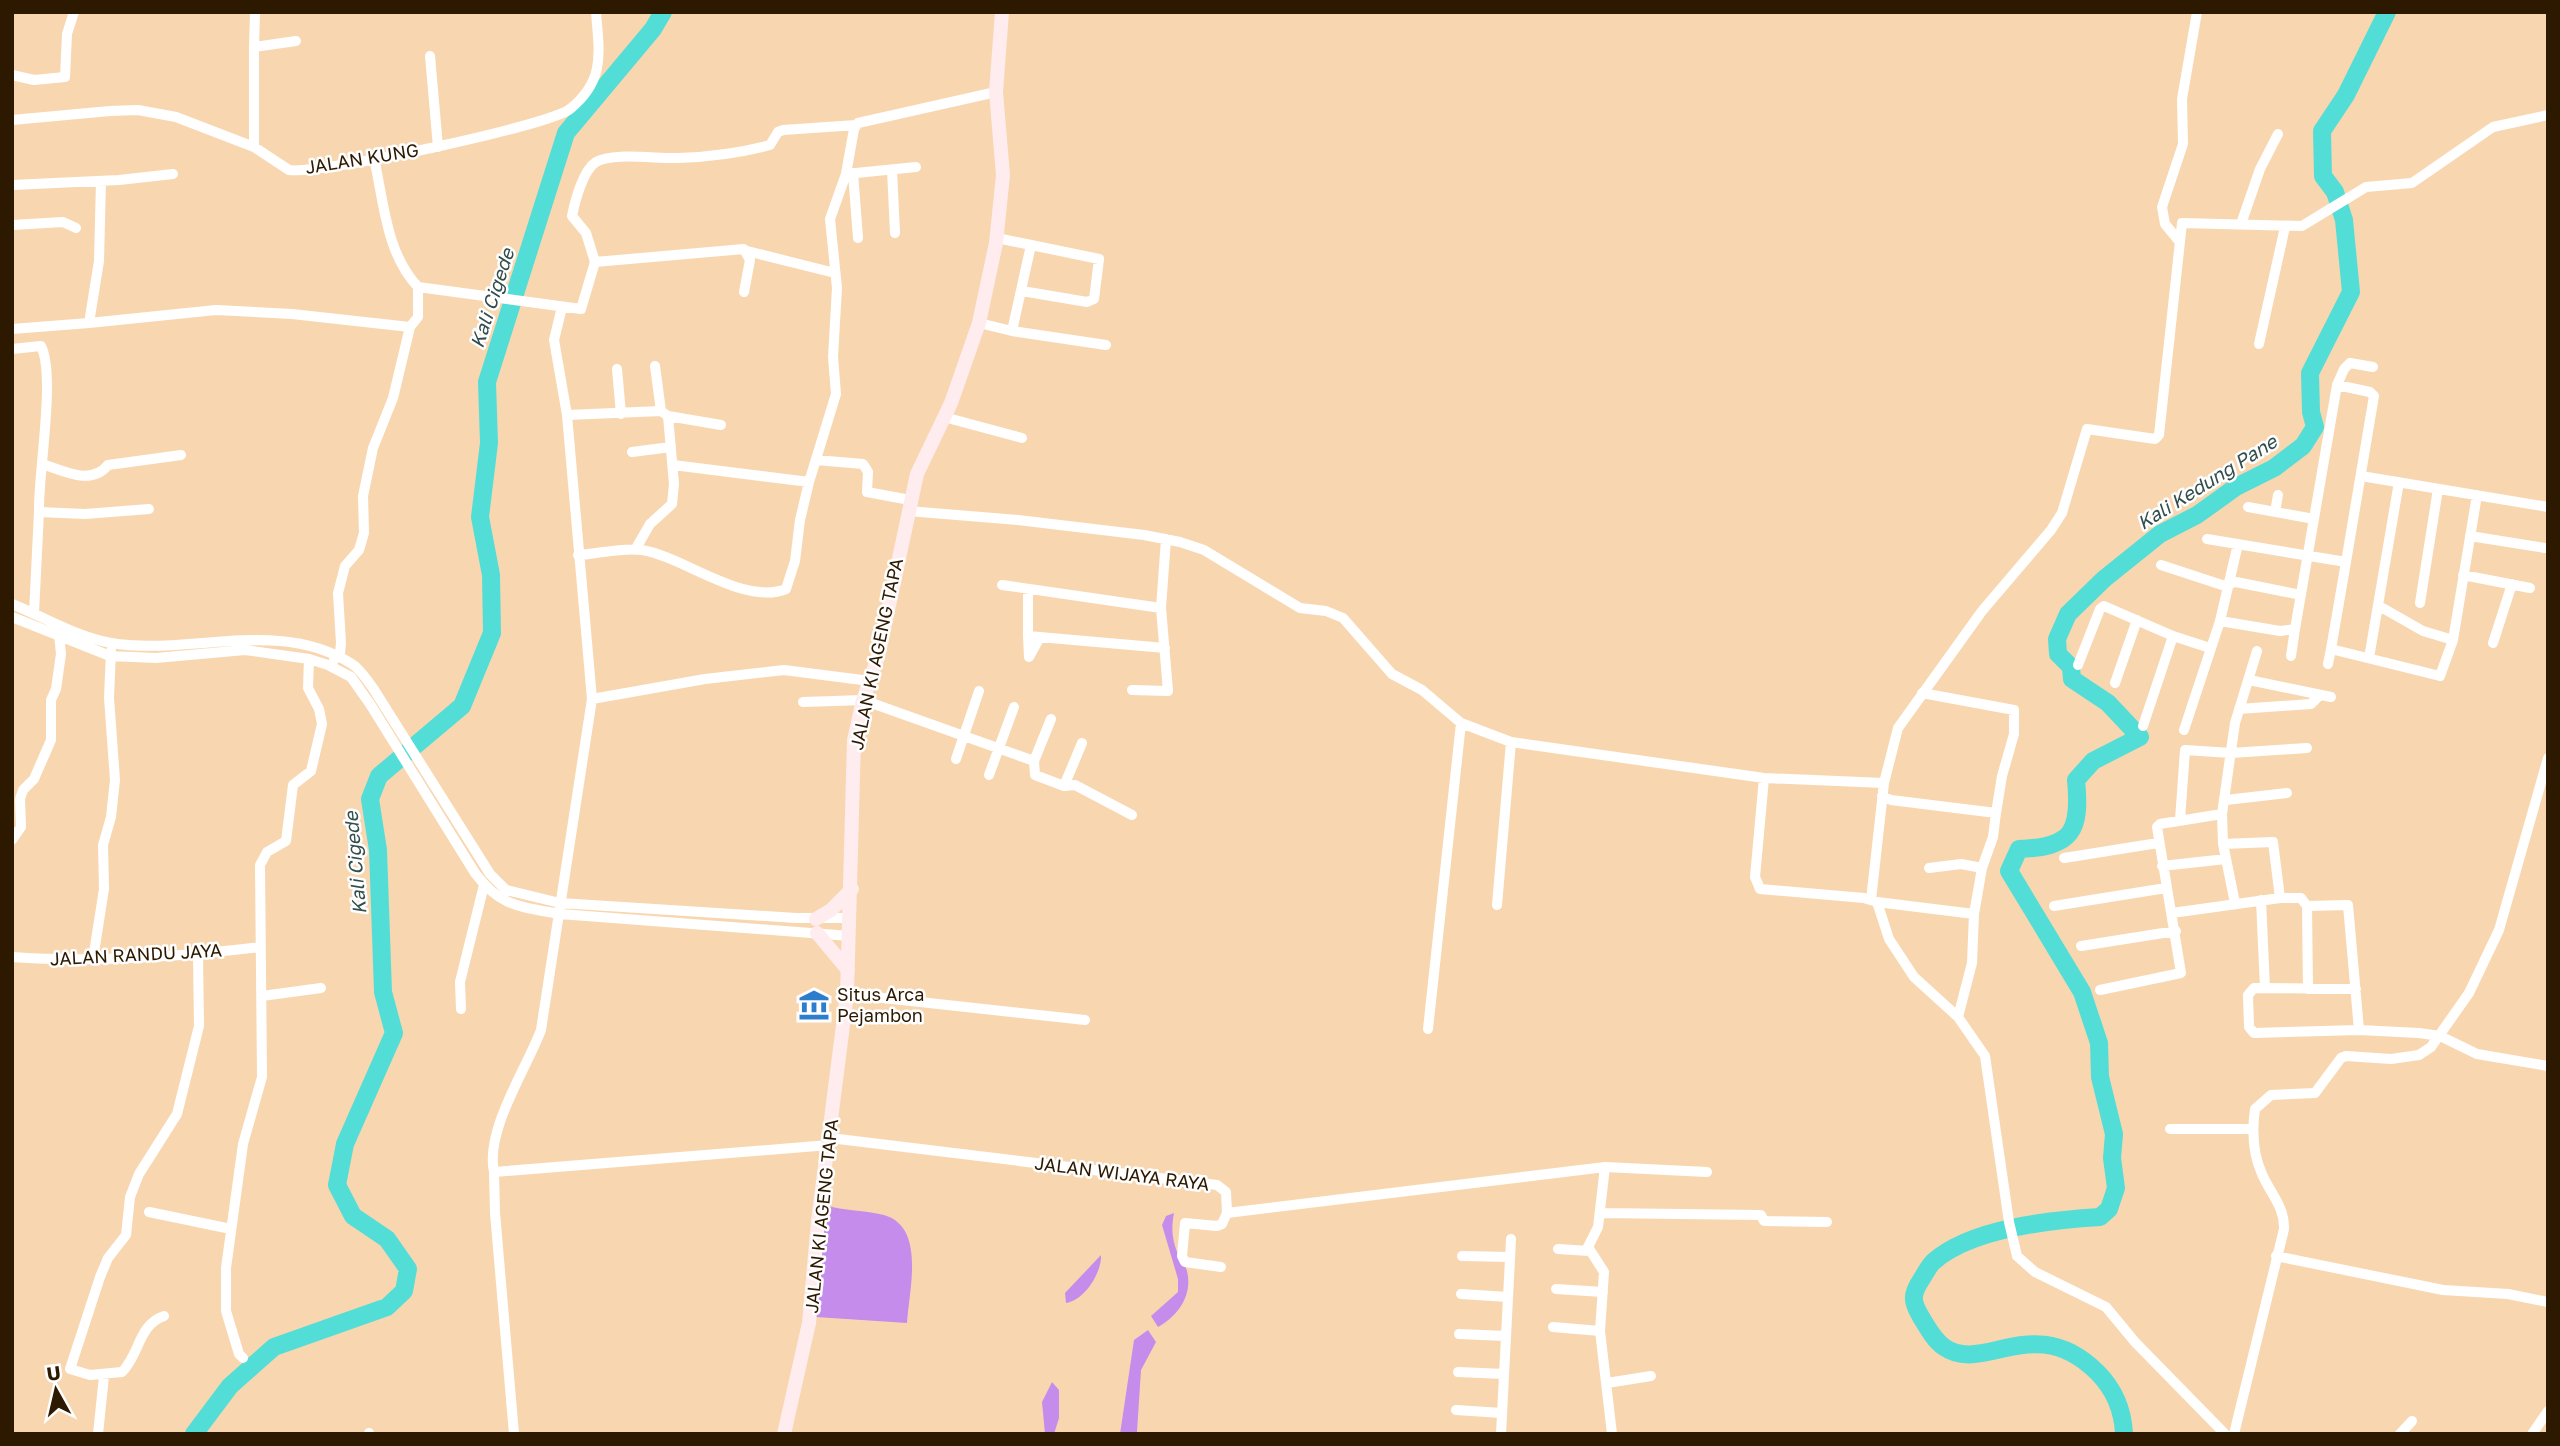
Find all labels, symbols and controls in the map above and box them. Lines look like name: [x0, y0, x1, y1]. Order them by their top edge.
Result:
street label: JALAN KUNG: [304, 138, 420, 178]
water label: Kali Cigede: [465, 243, 519, 350]
water label: Kali Kedung Pane: [2133, 428, 2282, 534]
street label: JALAN KI AGENG TAPA: [845, 556, 907, 752]
water label: Kali Cigede: [338, 809, 370, 915]
street label: JALAN RANDU JAYA: [49, 939, 223, 969]
place label: Situs Arca Pejambon: [837, 983, 924, 1026]
museum icon: Situs Arca Pejambon: [797, 988, 831, 1022]
street label: JALAN KI AGENG TAPA: [800, 1118, 842, 1314]
street label: JALAN WIJAYA RAYA: [1034, 1151, 1211, 1195]
north arrow: [21, 1355, 91, 1425]
text: U: [45, 1360, 62, 1385]

